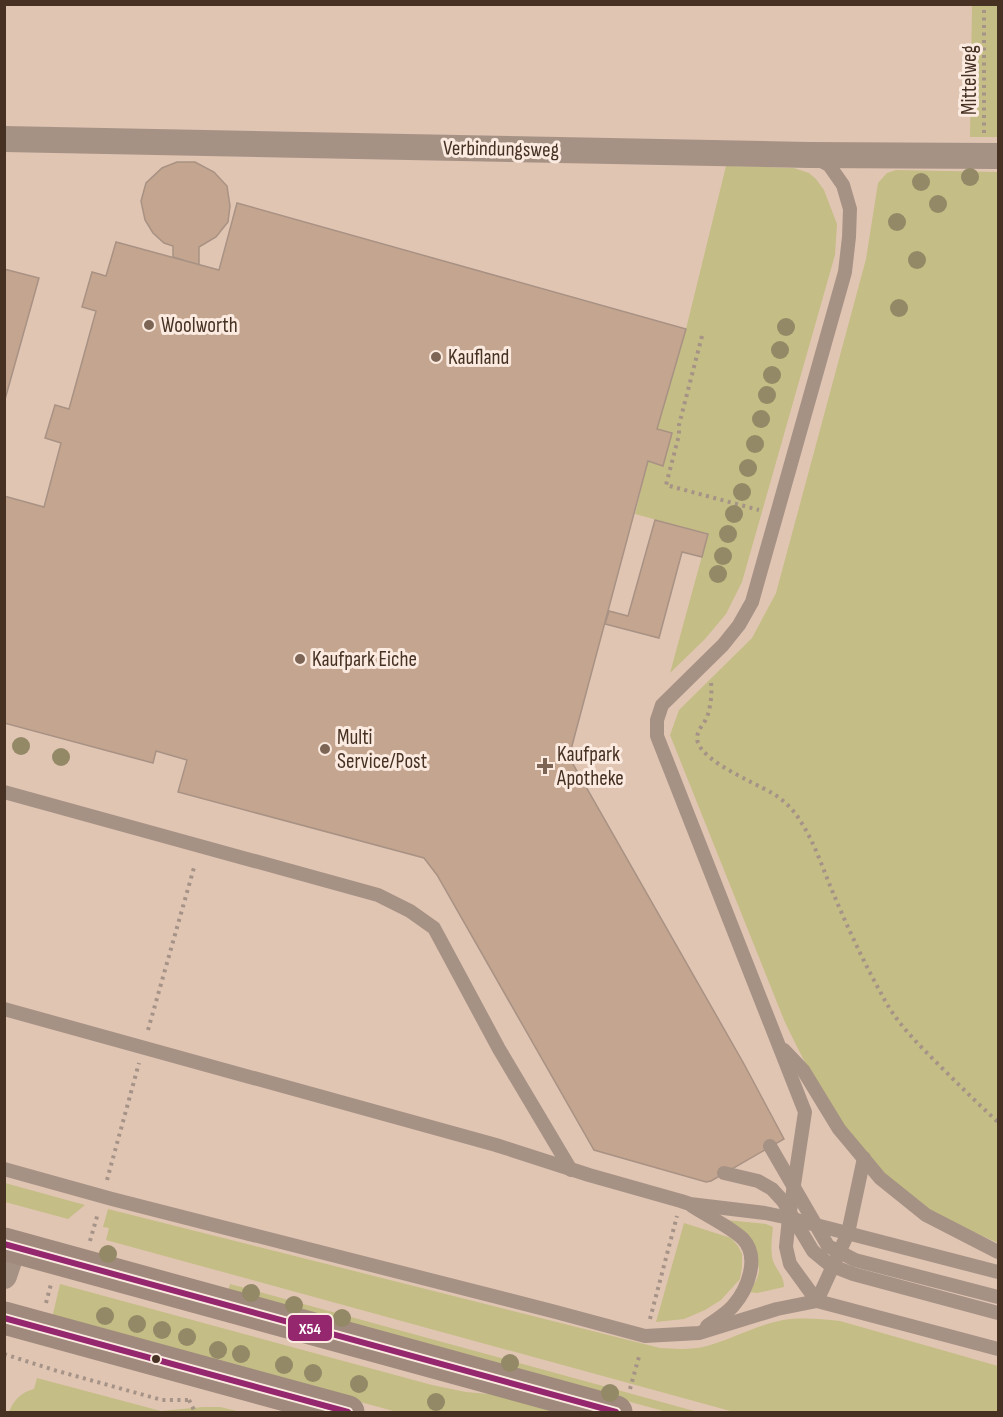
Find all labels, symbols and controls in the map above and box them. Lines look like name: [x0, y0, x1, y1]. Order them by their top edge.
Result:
street label: Mittelweg: [957, 45, 982, 115]
street label: Verbindungsweg: [443, 135, 559, 163]
place label: Woolworth: [161, 313, 238, 338]
marker: Woolworth: [142, 318, 156, 332]
place label: Kaufland: [448, 345, 509, 370]
marker: Kaufland: [429, 350, 443, 364]
place label: Kaufpark Eiche: [312, 647, 417, 672]
marker: Kaufpark Eiche: [293, 652, 307, 666]
place label: Multi Service/Post: [337, 725, 427, 774]
marker: Multi Service/Post: [318, 742, 332, 756]
place label: Kaufpark Apotheke: [556, 742, 624, 791]
marker: Kaufpark Apotheke: [538, 759, 552, 773]
line badge: X54: [287, 1314, 333, 1342]
text: X54: [298, 1320, 322, 1339]
unlabelled marker: [150, 1353, 162, 1365]

